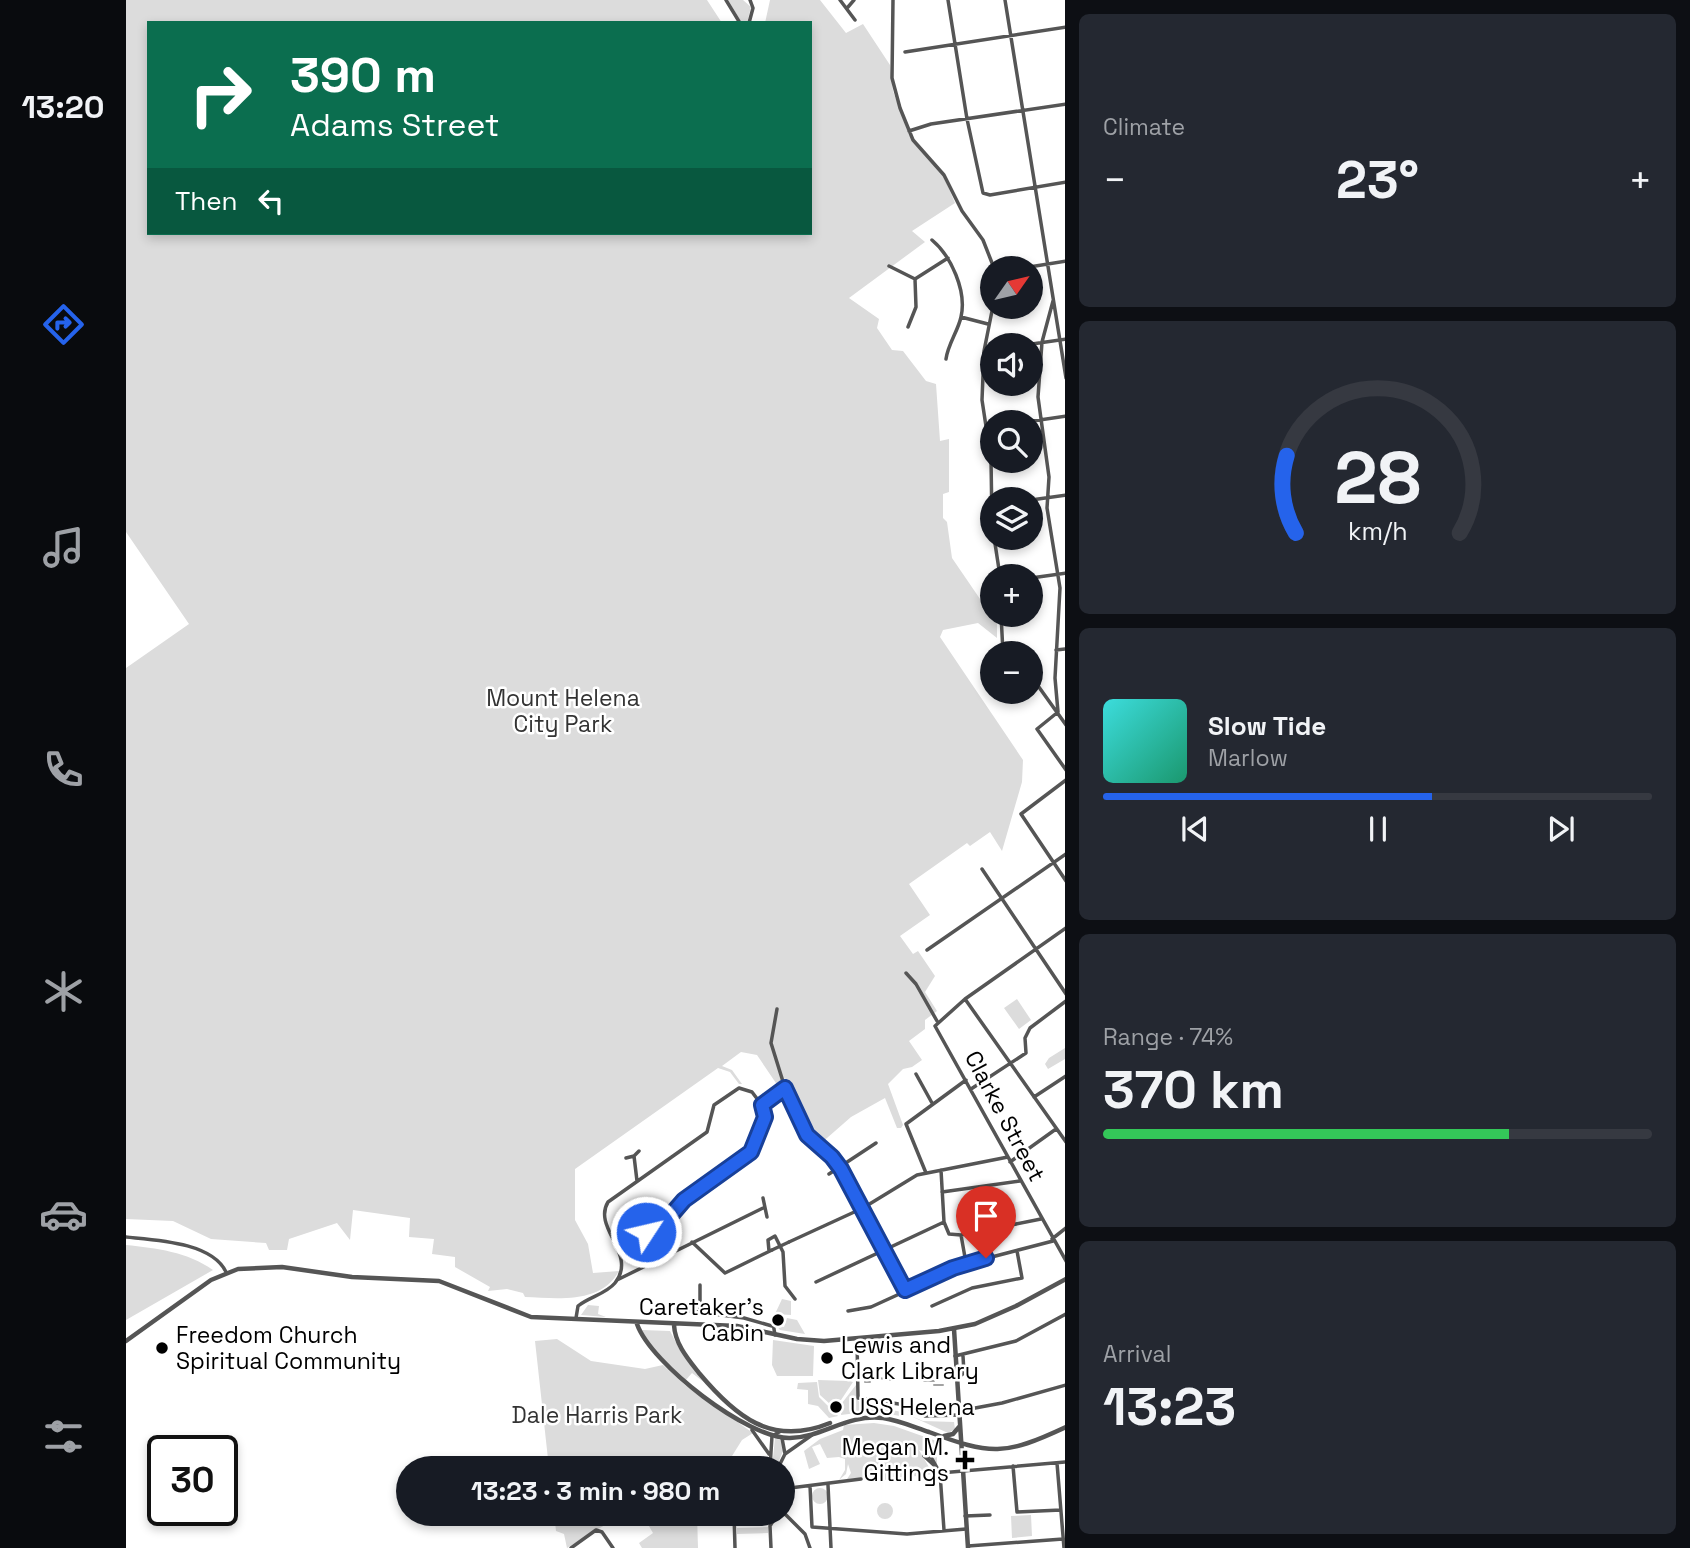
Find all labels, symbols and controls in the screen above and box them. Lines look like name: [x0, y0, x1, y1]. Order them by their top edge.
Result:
text: 390 m: [290, 44, 436, 106]
icon: right: [175, 49, 266, 140]
text: 13:20: [21, 87, 105, 127]
text: Adams Street: [290, 105, 500, 145]
text: Climate: [1103, 112, 1185, 142]
text: 23°: [1336, 147, 1419, 213]
text: −: [1103, 156, 1127, 204]
text: +: [1628, 156, 1652, 204]
icon: left: [252, 182, 290, 220]
text: Then: [175, 184, 238, 218]
north arrow: [980, 256, 1043, 318]
map controls: [980, 256, 1043, 704]
icon: directions: [39, 300, 88, 349]
button: sound: [980, 333, 1043, 396]
button: search: [980, 410, 1043, 473]
text: 28: [1334, 432, 1421, 525]
button: layers: [980, 487, 1043, 550]
text: km/h: [1348, 515, 1407, 547]
icon: music: [39, 523, 88, 572]
button: +: [980, 564, 1043, 627]
button: −: [980, 641, 1043, 704]
park label: Mount Helena City Park: [486, 683, 640, 739]
text: Slow Tide: [1208, 709, 1326, 743]
text: Marlow: [1208, 743, 1288, 773]
icon: phone: [39, 745, 88, 794]
icon: previous: [1176, 810, 1214, 848]
icon: pause: [1359, 810, 1397, 848]
icon: next: [1542, 810, 1580, 848]
icon: climate: [39, 967, 88, 1016]
text: Range · 74%: [1103, 1022, 1233, 1052]
street label: Clarke Street: [958, 1045, 1052, 1187]
text: 370 km: [1103, 1057, 1284, 1123]
pin: [956, 1186, 1016, 1258]
icon: car: [39, 1190, 88, 1239]
position arrow: [609, 1195, 683, 1269]
icon: arrive: [967, 1197, 1005, 1235]
place label: Caretaker's Cabin: [639, 1292, 764, 1348]
marker: Caretaker's Cabin: [770, 1312, 786, 1328]
place label: Freedom Church Spiritual Community: [176, 1320, 401, 1376]
place label: Lewis and Clark Library: [841, 1330, 979, 1386]
text: Arrival: [1103, 1339, 1171, 1369]
marker: Freedom Church Spiritual Community: [154, 1340, 170, 1356]
marker: Lewis and Clark Library: [819, 1350, 835, 1366]
text: 13:23: [1103, 1374, 1236, 1440]
place label: USS Helena: [850, 1392, 975, 1422]
marker: USS Helena: [828, 1399, 844, 1415]
park label: Dale Harris Park: [512, 1400, 682, 1430]
icon: filters: [39, 1412, 88, 1461]
place label: Megan M. Gittings: [842, 1432, 949, 1488]
speed limit sign: 30: [147, 1435, 238, 1526]
marker: Megan M. Gittings: [955, 1450, 975, 1470]
text: 13:23 · 3 min · 980 m: [471, 1474, 720, 1508]

